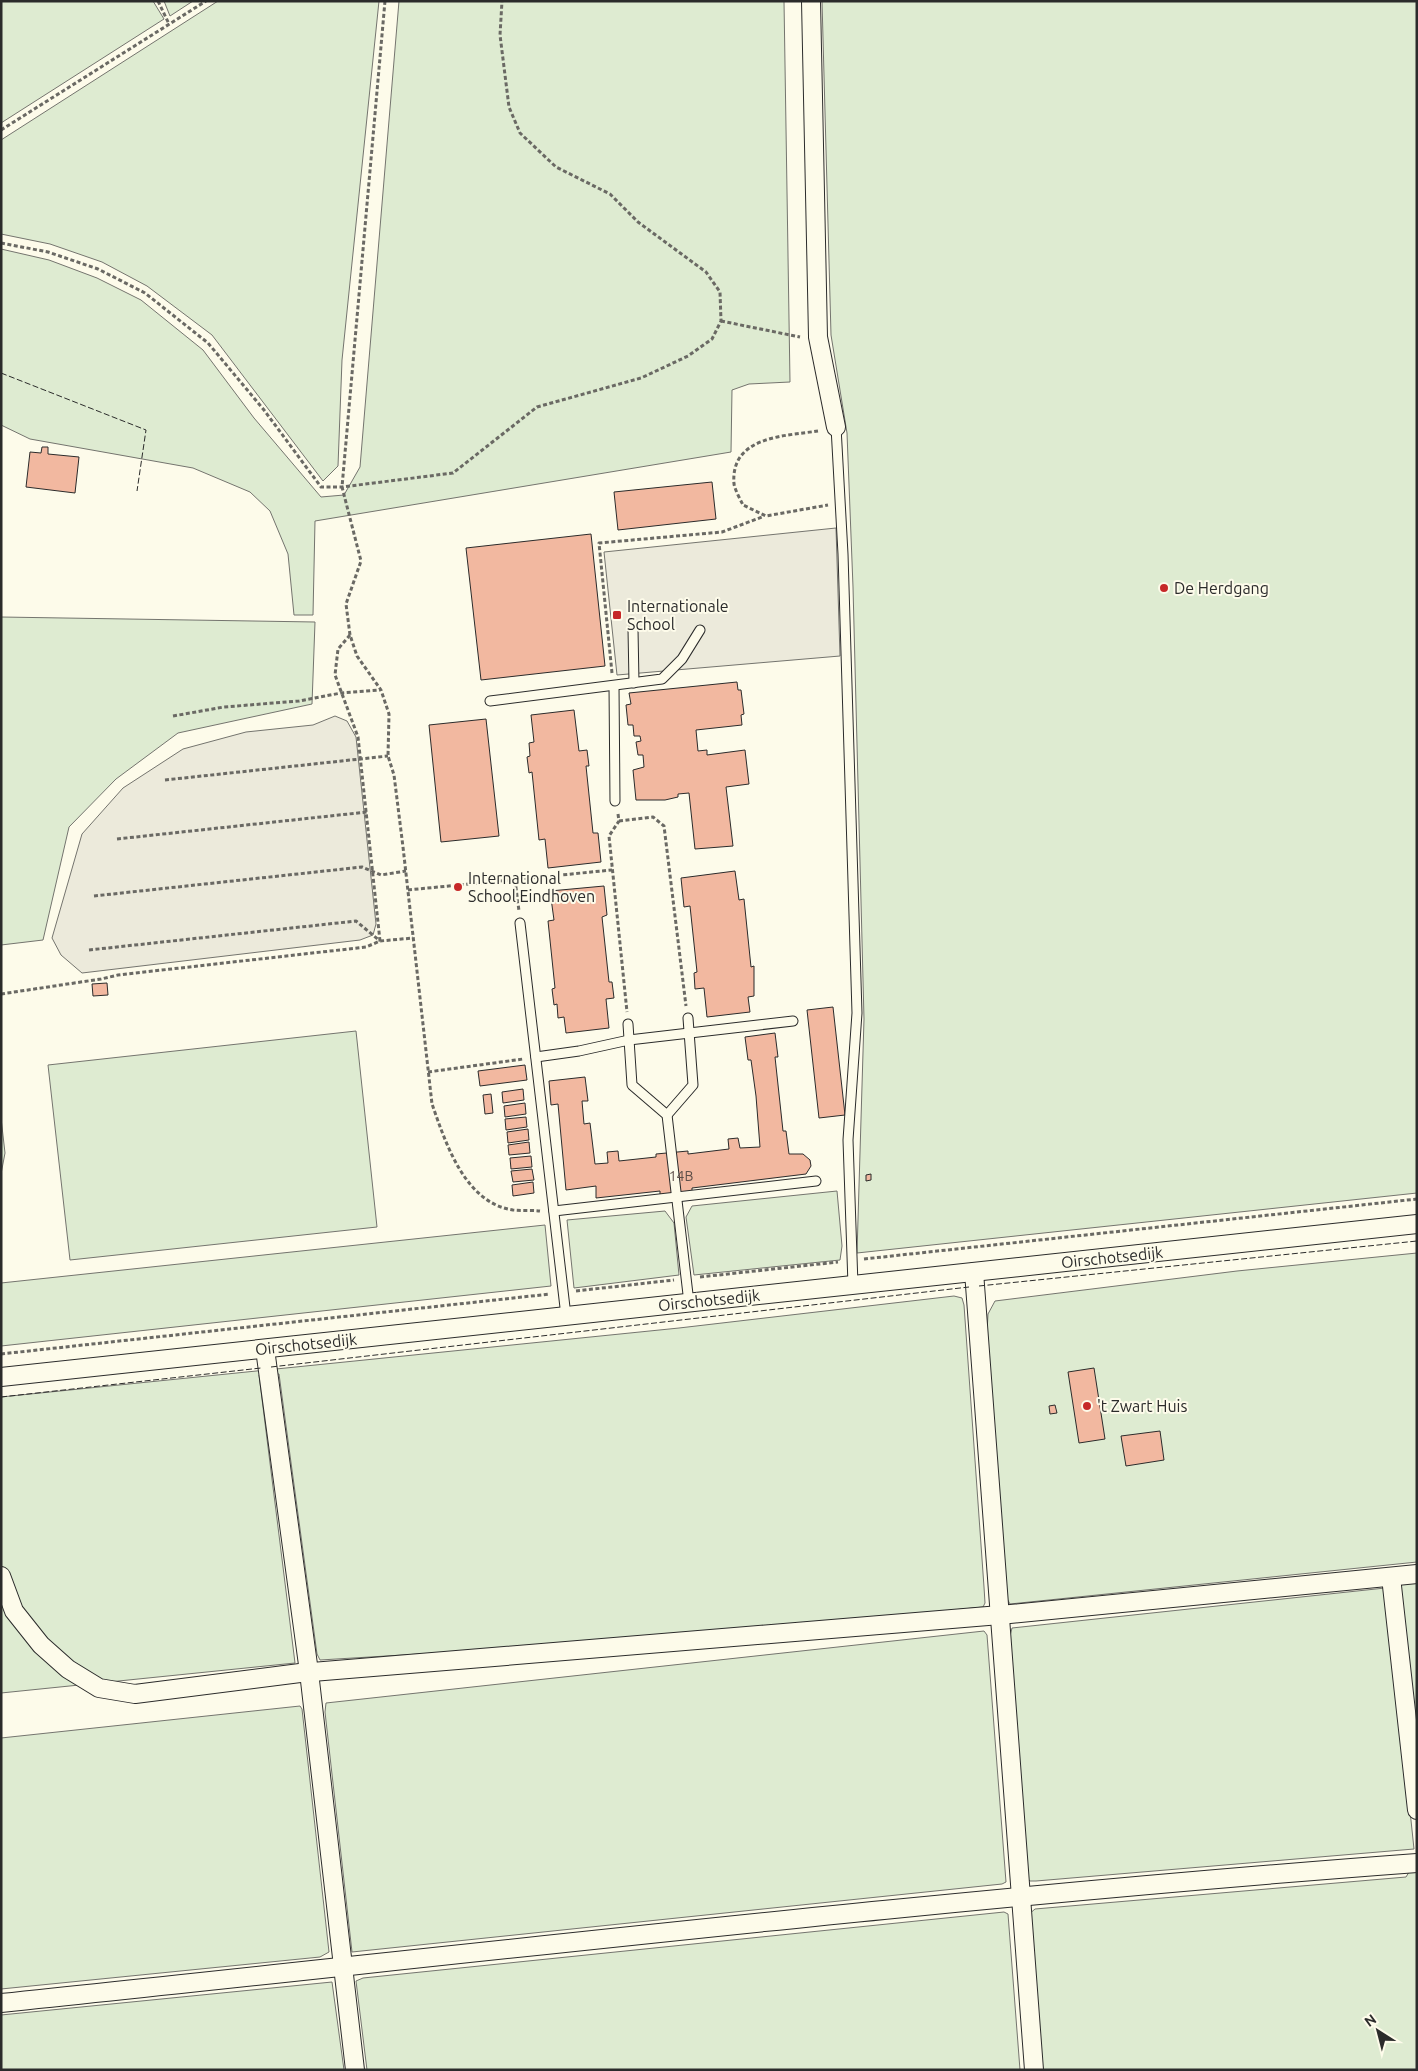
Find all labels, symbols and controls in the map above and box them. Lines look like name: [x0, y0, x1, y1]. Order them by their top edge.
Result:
place label: De Herdgang: [1174, 579, 1269, 597]
marker: De Herdgang: [1158, 582, 1170, 594]
place label: Internationale School: [627, 597, 729, 633]
marker: Internationale School: [611, 609, 623, 621]
place label: International School Eindhoven: [468, 869, 595, 905]
marker: International School Eindhoven: [452, 881, 464, 893]
house number: 14B: [669, 1168, 693, 1184]
street label: Oirschotsedijk: [1060, 1243, 1164, 1271]
street label: Oirschotsedijk: [657, 1286, 761, 1314]
street label: Oirschotsedijk: [254, 1330, 358, 1358]
place label: 't Zwart Huis: [1097, 1397, 1187, 1415]
marker: 't Zwart Huis: [1081, 1400, 1093, 1412]
north arrow: [1353, 2006, 1403, 2056]
text: N: [1361, 2011, 1379, 2030]

